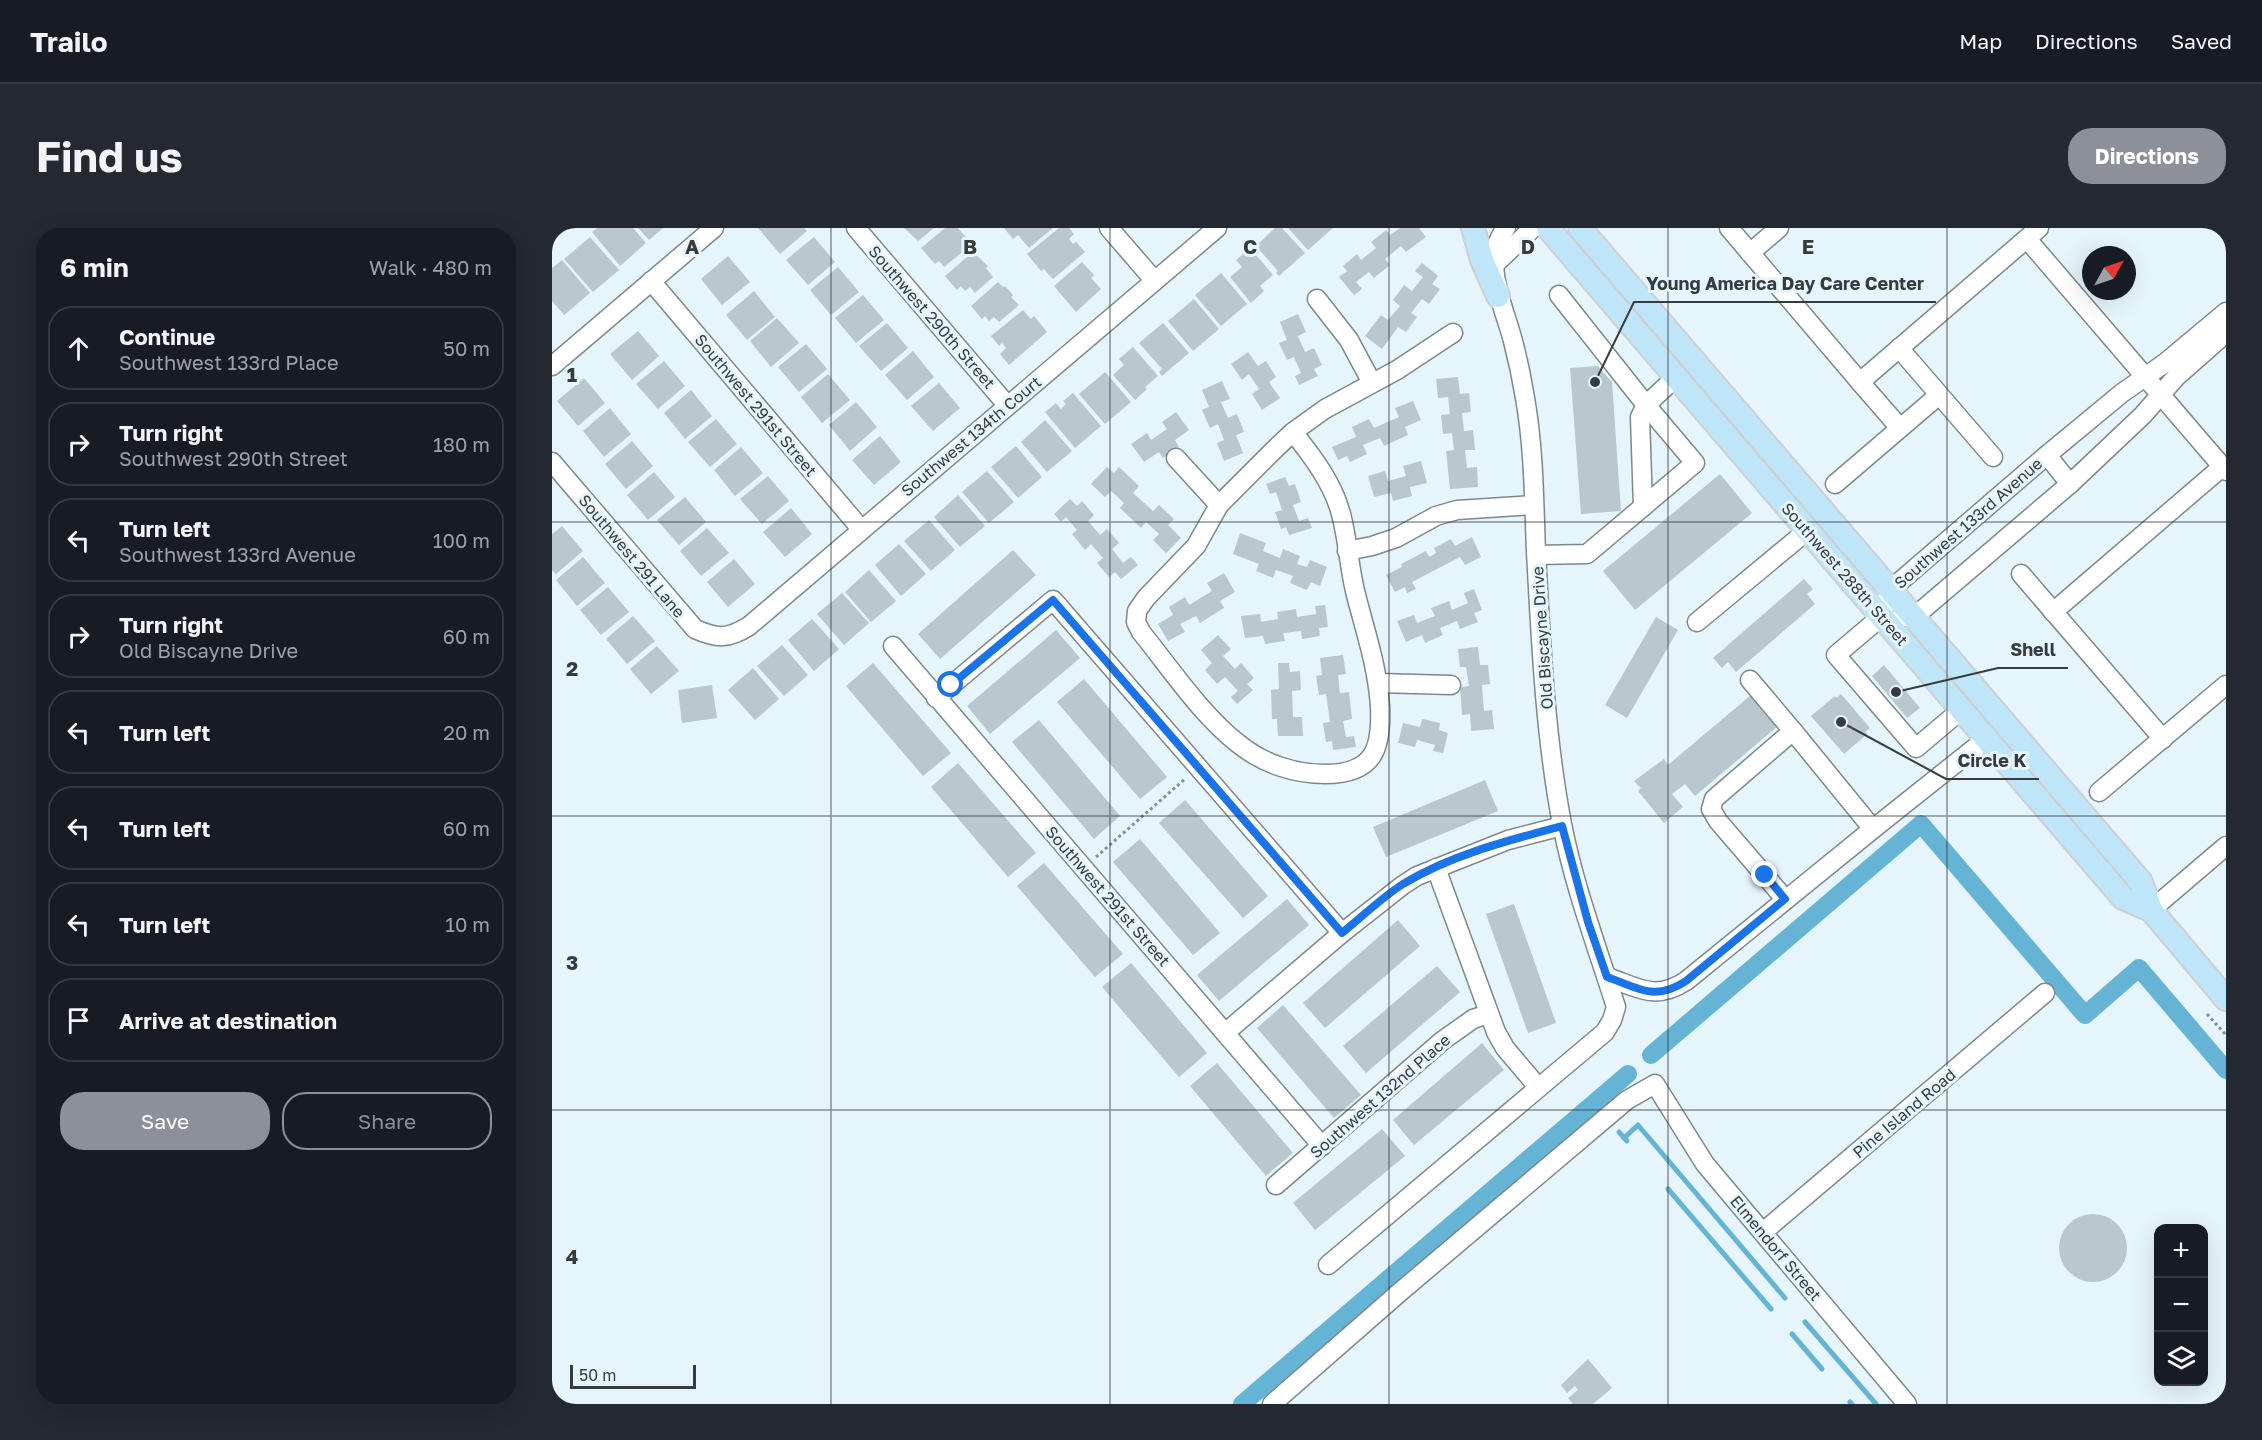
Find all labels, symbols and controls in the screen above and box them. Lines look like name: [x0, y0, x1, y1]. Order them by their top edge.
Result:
text: Trailo: [30, 25, 108, 58]
text: Map: [1959, 28, 2002, 54]
text: Directions: [2035, 28, 2138, 54]
text: Saved: [2171, 28, 2232, 54]
button: Directions: [2068, 128, 2226, 184]
text: Find us: [36, 131, 183, 181]
text: A: [685, 234, 699, 258]
text: B: [963, 234, 977, 258]
text: C: [1243, 234, 1257, 258]
text: D: [1521, 234, 1535, 258]
text: E: [1802, 234, 1814, 258]
street label: Southwest 290th Street: [864, 241, 1000, 393]
north arrow: [2082, 246, 2136, 300]
text: 6 min: [60, 252, 129, 283]
text: Walk · 480 m: [369, 255, 492, 279]
callout: Young America Day Care Center: [1634, 266, 1936, 302]
text: Young America Day Care Center: [1646, 272, 1924, 294]
text: Continue: [119, 323, 215, 350]
street label: Southwest 291st Street: [691, 330, 821, 480]
icon: ahead: [62, 332, 95, 365]
text: 50 m: [443, 336, 490, 360]
text: Southwest 133rd Place: [119, 350, 339, 374]
text: 1: [567, 362, 577, 386]
street label: Southwest 134th Court: [897, 372, 1045, 500]
text: Turn right: [119, 419, 223, 446]
icon: right: [62, 428, 95, 461]
text: 180 m: [433, 432, 490, 456]
text: Southwest 290th Street: [119, 446, 348, 470]
street label: Southwest 133rd Avenue: [1890, 453, 2046, 593]
street label: Southwest 291 Lane: [575, 490, 689, 622]
street label: Southwest 288th Street: [1777, 498, 1913, 650]
text: Turn left: [119, 515, 210, 542]
icon: left: [62, 524, 95, 557]
text: 100 m: [433, 528, 490, 552]
text: Southwest 133rd Avenue: [119, 542, 356, 566]
street label: Old Biscayne Drive: [1527, 566, 1557, 710]
text: Turn right: [119, 611, 223, 638]
icon: right: [62, 620, 95, 653]
text: 60 m: [443, 624, 490, 648]
callout: Shell: [1998, 632, 2068, 668]
text: Old Biscayne Drive: [119, 638, 298, 662]
text: Shell: [2010, 638, 2056, 660]
text: 2: [566, 656, 578, 680]
route start: [937, 671, 963, 697]
icon: left: [62, 716, 95, 749]
text: Turn left: [119, 719, 210, 746]
text: 20 m: [443, 720, 490, 744]
callout: Circle K: [1946, 743, 2039, 779]
text: Circle K: [1958, 749, 2026, 771]
icon: left: [62, 812, 95, 845]
text: Turn left: [119, 815, 210, 842]
text: 60 m: [443, 816, 490, 840]
street label: Southwest 291st Street: [1042, 822, 1174, 970]
route end: [1751, 861, 1777, 887]
icon: left: [62, 908, 95, 941]
text: Turn left: [119, 911, 210, 938]
text: 10 m: [445, 912, 490, 936]
text: 3: [566, 950, 578, 974]
icon: arrive: [62, 1004, 95, 1037]
text: Arrive at destination: [119, 1007, 337, 1034]
street label: Southwest 132nd Place: [1306, 1030, 1454, 1162]
street label: Pine Island Road: [1848, 1064, 1960, 1162]
button: Save: [60, 1092, 270, 1150]
button: Share: [282, 1092, 492, 1150]
street label: Elmendorf Street: [1726, 1191, 1826, 1305]
map controls: [2154, 1224, 2208, 1386]
button: +: [2154, 1224, 2208, 1278]
text: 4: [566, 1244, 578, 1268]
button: −: [2154, 1278, 2208, 1332]
button: layers: [2154, 1332, 2208, 1386]
scale bar: [570, 1362, 696, 1390]
text: 50 m: [579, 1365, 616, 1385]

